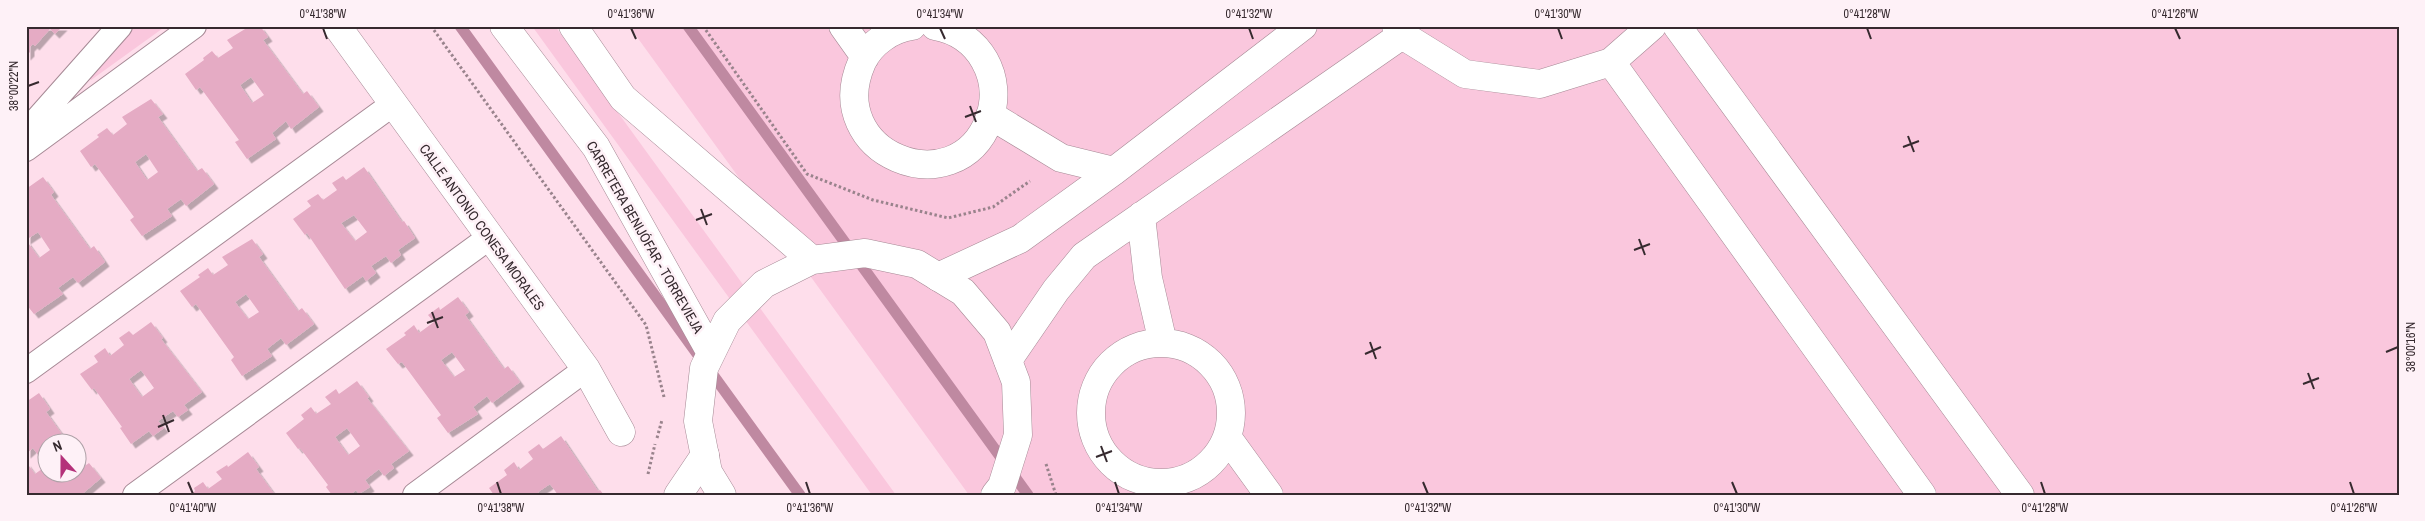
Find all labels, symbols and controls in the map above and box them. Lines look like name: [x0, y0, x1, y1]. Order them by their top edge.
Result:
text: 0°41'38"W: [300, 6, 347, 22]
text: 0°41'36"W: [608, 6, 655, 22]
text: 0°41'34"W: [917, 6, 964, 22]
text: 0°41'32"W: [1226, 6, 1273, 22]
text: 0°41'30"W: [1535, 6, 1582, 22]
text: 0°41'28"W: [1844, 6, 1891, 22]
text: 0°41'26"W: [2152, 6, 2199, 22]
text: 38°00'22"N: [6, 61, 22, 111]
street label: CARRETERA BENIJÓFAR - TORREVIEJA: [582, 138, 708, 337]
street label: CALLE ANTONIO CONESA MORALES: [416, 140, 549, 314]
text: 38°00'16"N: [2403, 322, 2419, 372]
north arrow: [38, 434, 88, 484]
text: N: [50, 436, 64, 456]
text: 0°41'40"W: [170, 500, 217, 516]
text: 0°41'38"W: [478, 500, 525, 516]
text: 0°41'36"W: [787, 500, 834, 516]
text: 0°41'34"W: [1096, 500, 1143, 516]
text: 0°41'32"W: [1405, 500, 1452, 516]
text: 0°41'30"W: [1714, 500, 1761, 516]
text: 0°41'28"W: [2022, 500, 2069, 516]
text: 0°41'26"W: [2331, 500, 2378, 516]

